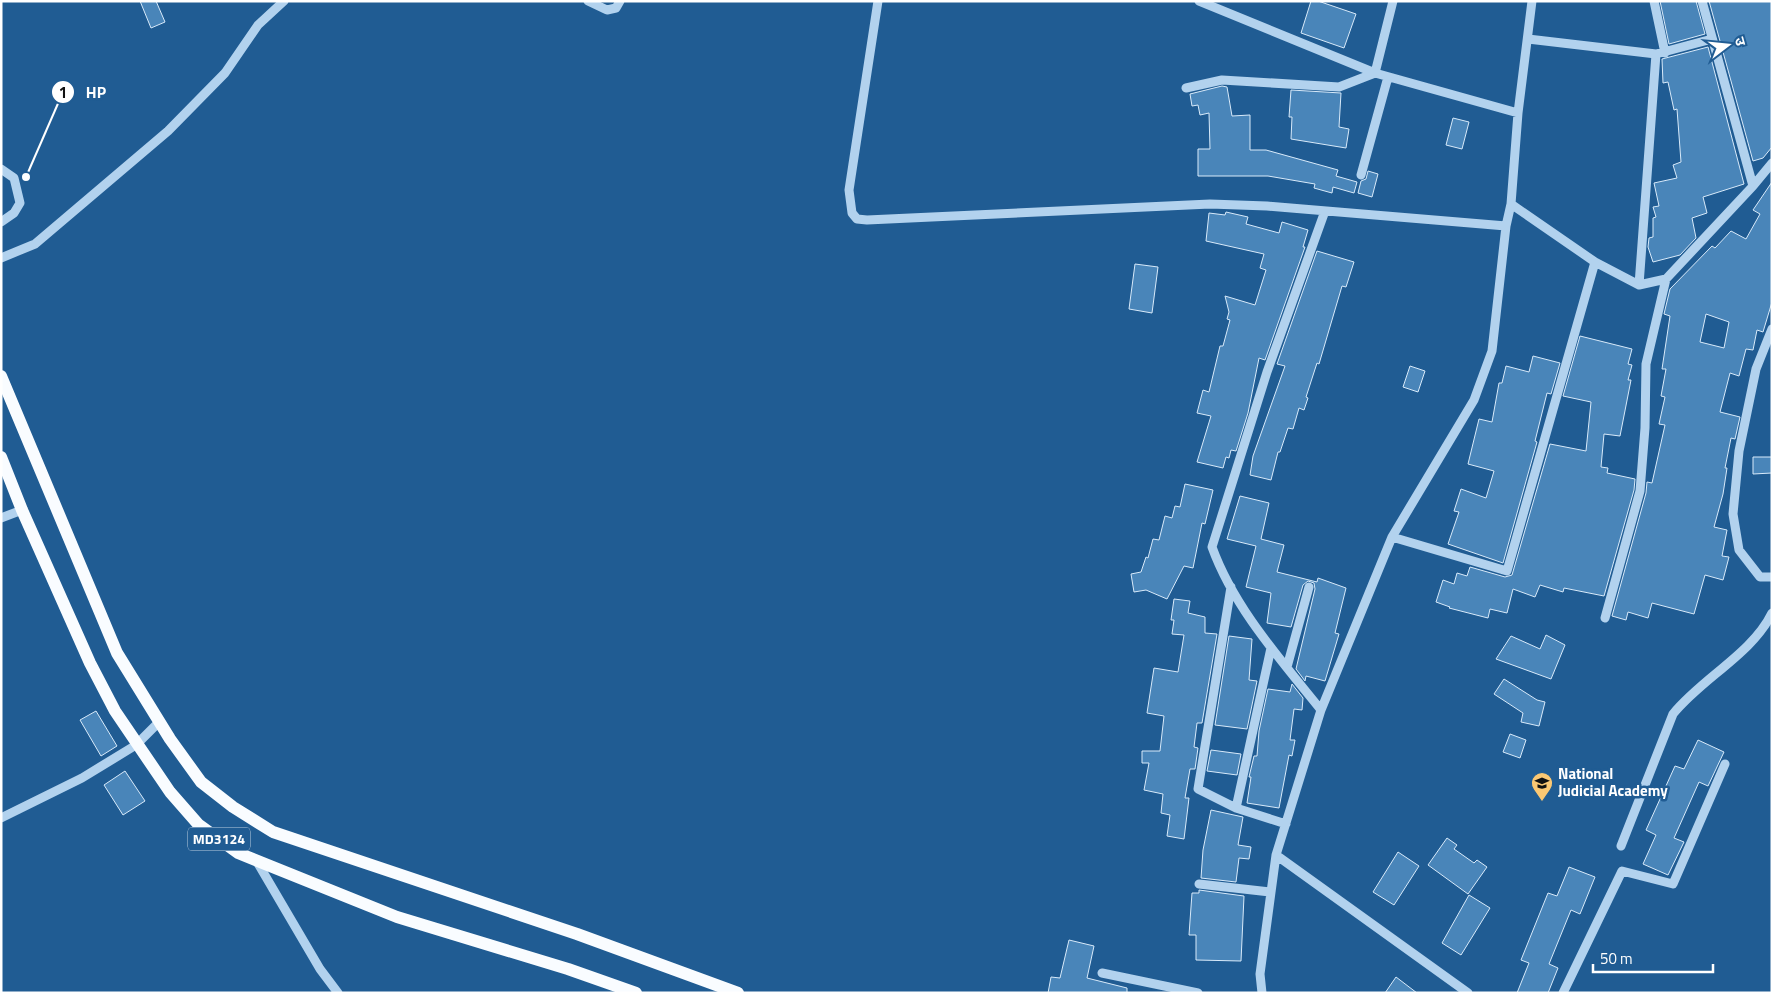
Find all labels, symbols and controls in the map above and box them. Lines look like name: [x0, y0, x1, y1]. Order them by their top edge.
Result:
north arrow: [1703, 20, 1753, 70]
text: उ: [1730, 34, 1752, 49]
callout: HP: [51, 77, 116, 108]
text: HP: [86, 80, 107, 104]
text: 1: [59, 81, 67, 104]
place label: National Judicial Academy: [1558, 762, 1668, 802]
school or university icon: National Judicial Academy: [1530, 771, 1554, 802]
road number: MD3124: [188, 828, 250, 851]
scale bar: [1593, 942, 1713, 974]
text: 50 m: [1600, 947, 1633, 970]

